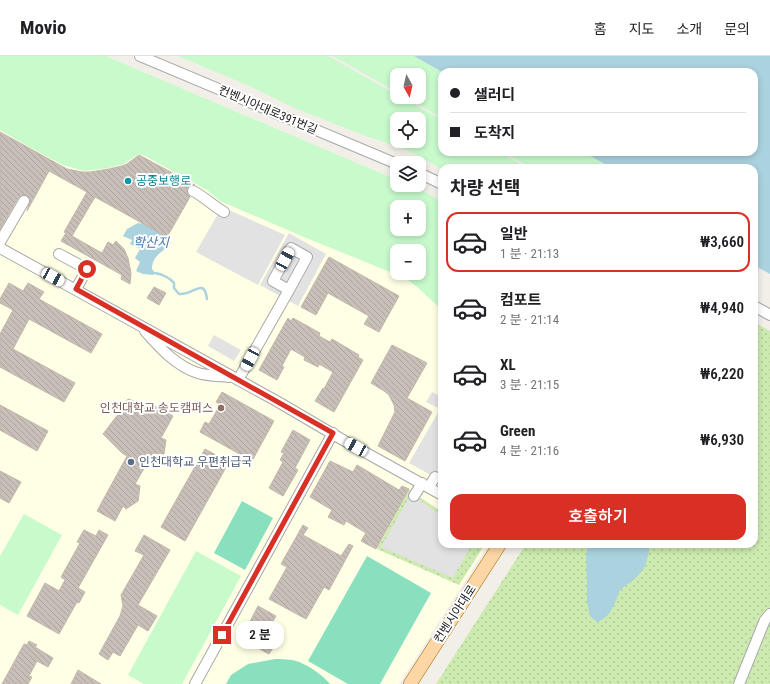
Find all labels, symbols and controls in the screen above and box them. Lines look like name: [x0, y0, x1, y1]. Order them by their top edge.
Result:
text: Movio: [20, 16, 67, 39]
text: 홈: [594, 21, 607, 37]
text: 지도: [629, 21, 654, 37]
text: 소개: [676, 21, 702, 37]
text: 문의: [724, 21, 750, 37]
north arrow: [390, 68, 426, 104]
map controls: [390, 68, 426, 280]
street label: 컨벤시아대로391번길: [216, 83, 320, 137]
text: 샐러디: [474, 86, 515, 104]
button: locate: [390, 112, 426, 148]
text: 도착지: [474, 124, 515, 142]
button: layers: [390, 156, 426, 192]
place label: 공중보행로: [136, 174, 191, 188]
marker: 공중보행로: [123, 176, 133, 186]
text: 차량 선택: [450, 177, 520, 198]
button: +: [390, 200, 426, 236]
icon: car: [452, 224, 488, 260]
text: 일반: [500, 225, 528, 243]
text: ₩3,660: [700, 233, 744, 251]
water label: 학산지: [133, 235, 170, 250]
button: −: [390, 244, 426, 280]
car: [274, 246, 296, 272]
text: 1 분 · 21:13: [500, 246, 559, 261]
route start: [78, 260, 96, 278]
car: [40, 266, 66, 288]
icon: car: [452, 290, 488, 326]
text: 컴포트: [500, 291, 541, 309]
text: ₩4,940: [700, 299, 744, 317]
text: 2 분 · 21:14: [500, 312, 559, 327]
car: [239, 346, 261, 372]
icon: car: [452, 356, 488, 392]
text: XL: [500, 356, 516, 374]
text: ₩6,220: [700, 365, 744, 383]
text: 3 분 · 21:15: [500, 377, 559, 392]
place label: 인천대학교 송도캠퍼스: [100, 401, 213, 415]
marker: 인천대학교 송도캠퍼스: [216, 403, 226, 413]
icon: car: [452, 422, 488, 458]
text: Green: [500, 422, 535, 440]
text: ₩6,930: [700, 431, 744, 449]
car: [343, 436, 369, 458]
text: 4 분 · 21:16: [500, 443, 559, 458]
place label: 인천대학교 우편취급국: [139, 455, 252, 469]
marker: 인천대학교 우편취급국: [126, 457, 136, 467]
button: 호출하기: [450, 494, 746, 540]
street label: 컨벤시아대로: [431, 582, 479, 646]
callout: 2 분: [236, 621, 284, 649]
route end: [213, 626, 231, 644]
text: 2 분: [249, 627, 271, 642]

